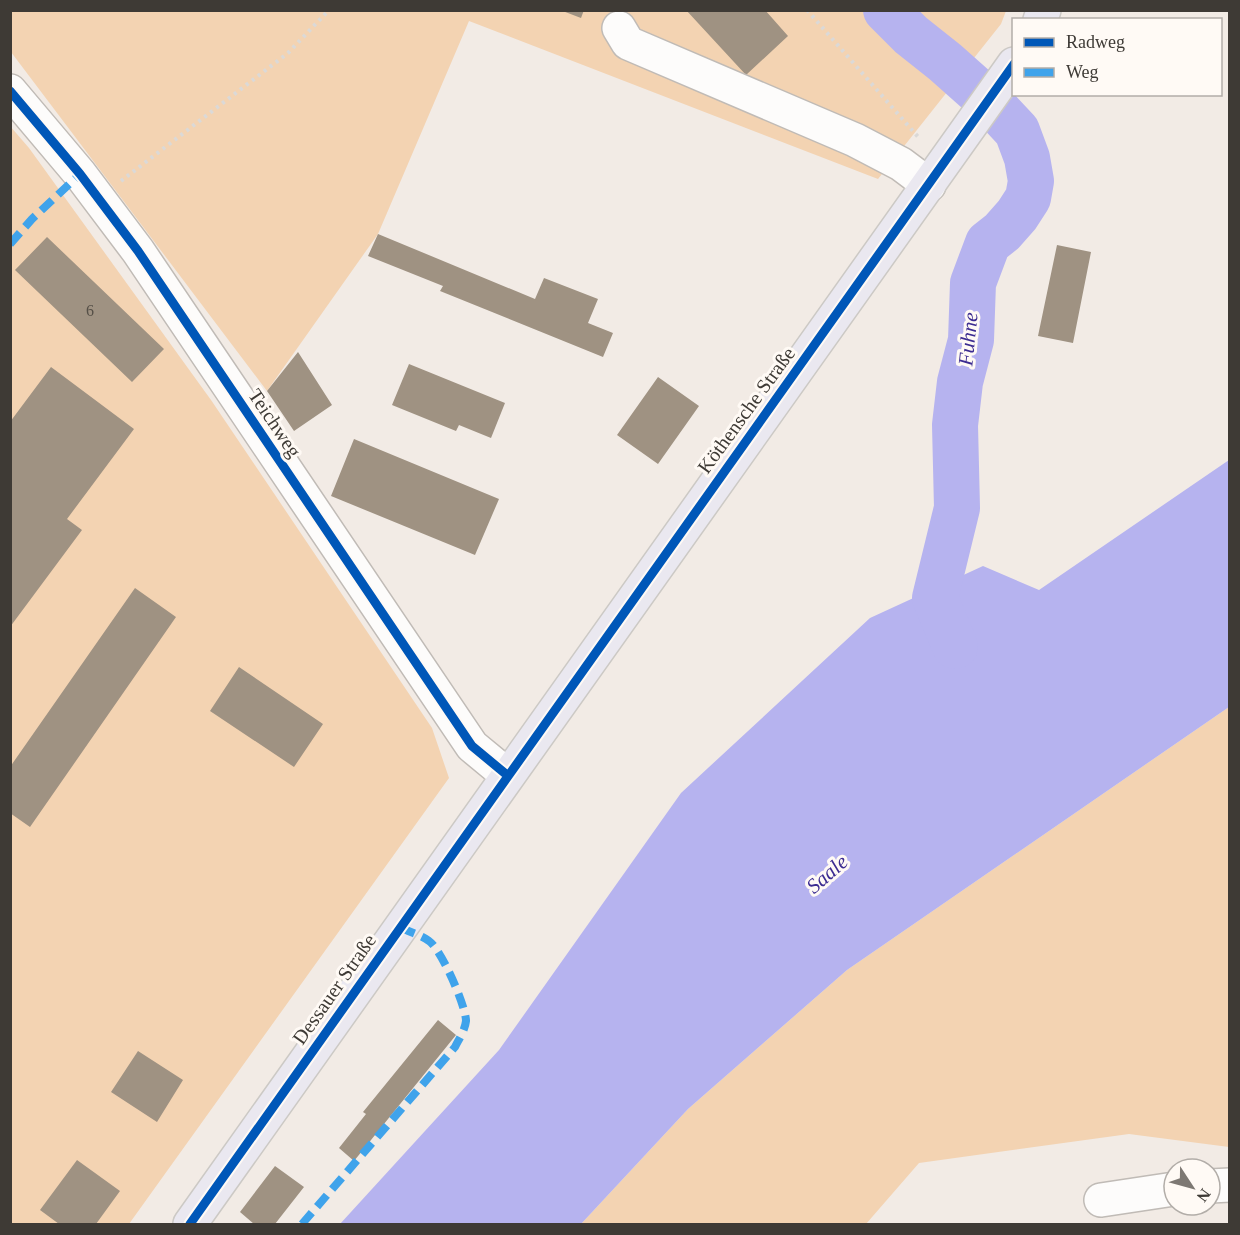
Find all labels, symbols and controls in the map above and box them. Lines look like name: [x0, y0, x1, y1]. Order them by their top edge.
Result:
legend: [1012, 18, 1222, 96]
text: Radweg: [1066, 32, 1125, 52]
text: Weg: [1066, 62, 1099, 82]
house number: 6: [86, 302, 94, 319]
water label: Fuhne: [953, 311, 983, 368]
street label: Köthensche Straße: [693, 343, 799, 477]
street label: Teichweg: [243, 385, 306, 462]
water label: Saale: [802, 850, 852, 898]
street label: Dessauer Straße: [288, 930, 380, 1048]
north arrow: [1162, 1157, 1222, 1217]
text: N: [1193, 1186, 1214, 1206]

